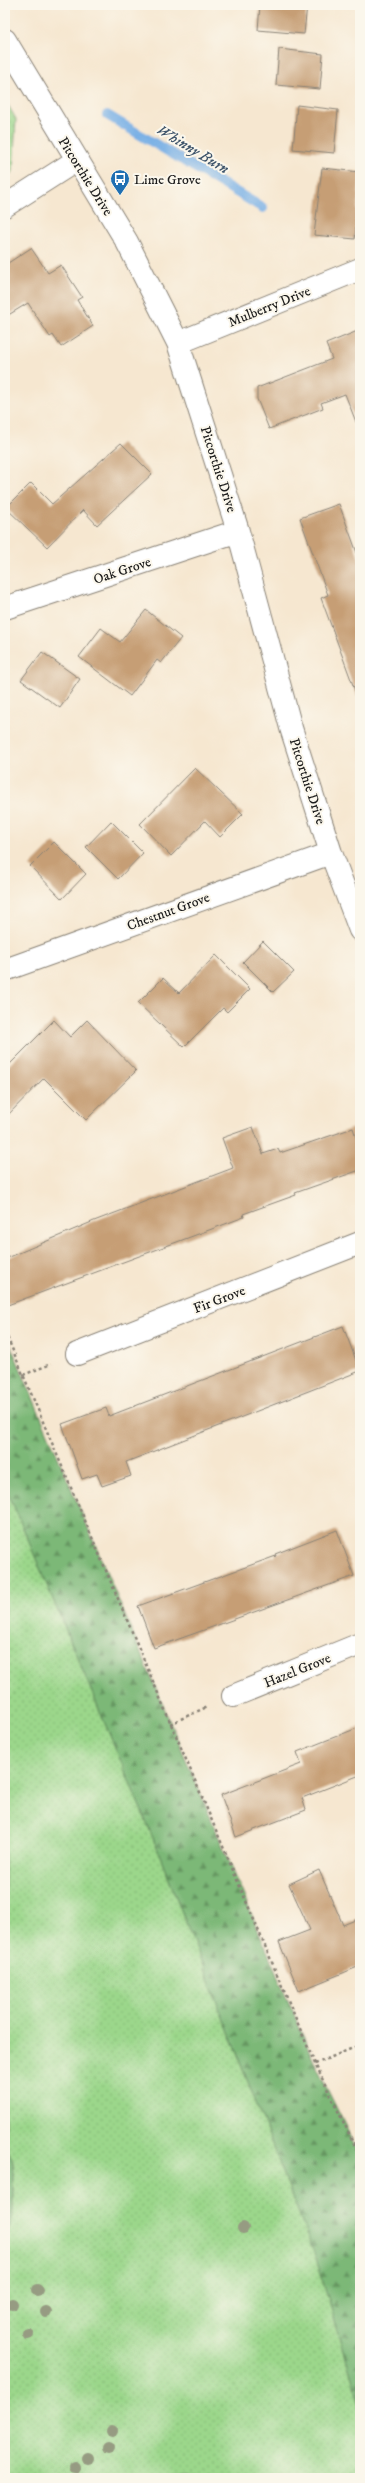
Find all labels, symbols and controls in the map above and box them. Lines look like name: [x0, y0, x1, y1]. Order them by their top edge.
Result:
water label: Whinny Burn: [153, 120, 233, 179]
street label: Pitcorthie Drive: [54, 134, 117, 219]
bus stop icon: Lime Grove: [109, 168, 131, 196]
place label: Lime Grove: [134, 171, 201, 189]
street label: Mulberry Drive: [226, 282, 313, 332]
street label: Pitcorthie Drive: [196, 424, 241, 515]
street label: Oak Grove: [91, 553, 154, 589]
street label: Pitcorthie Drive: [285, 736, 330, 827]
street label: Chestnut Grove: [124, 889, 212, 935]
street label: Fir Grove: [191, 1282, 248, 1318]
street label: Hazel Grove: [261, 1649, 334, 1692]

